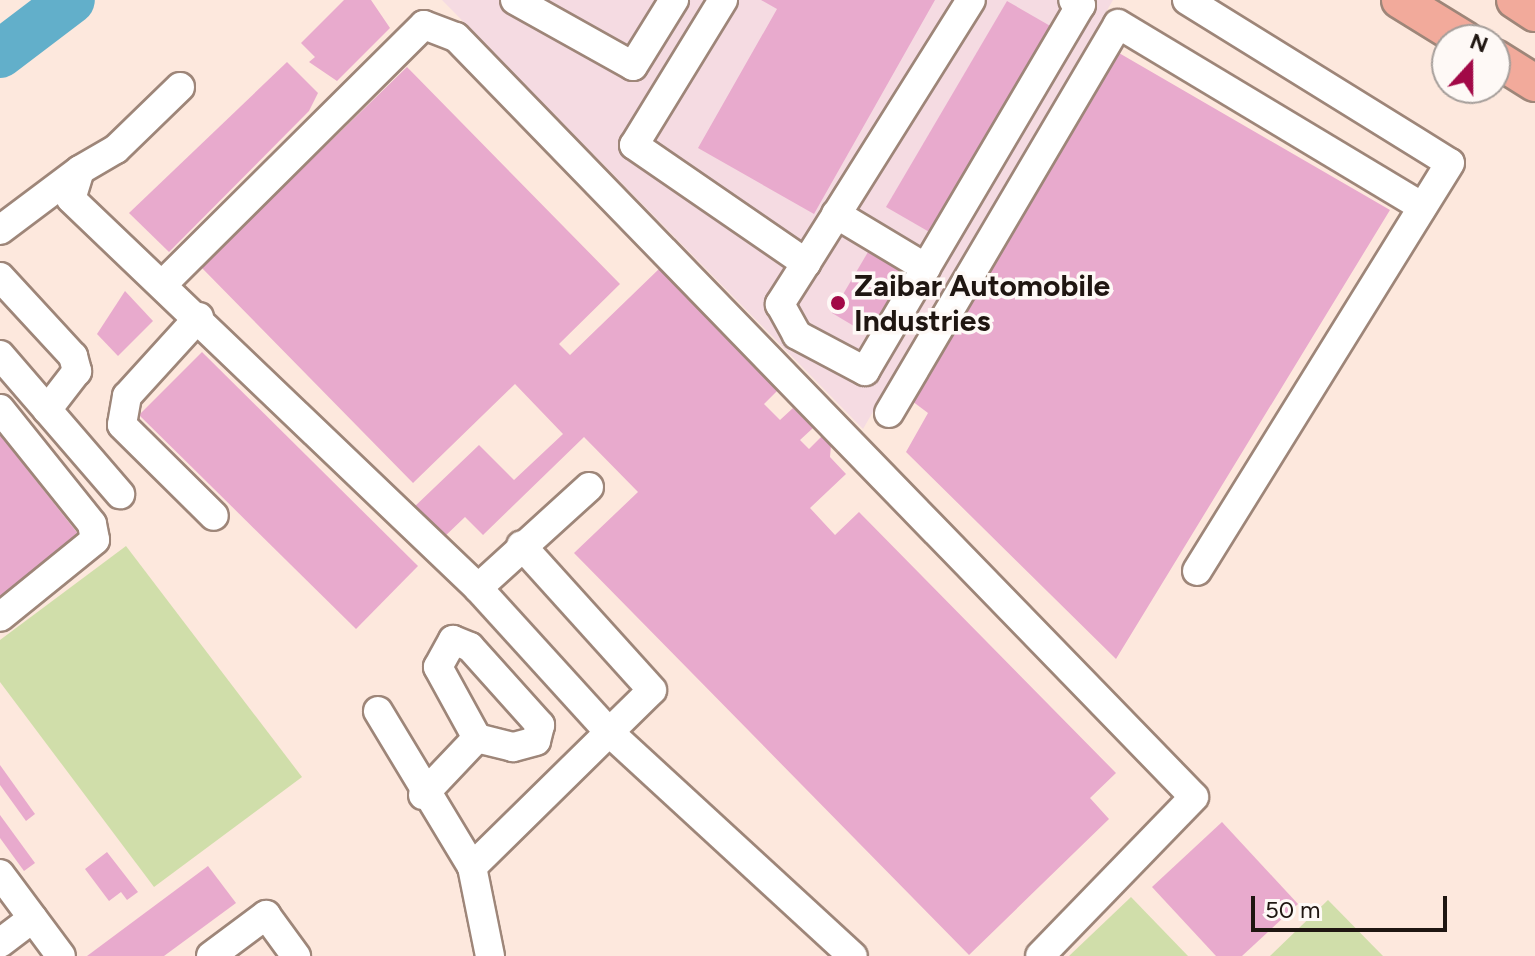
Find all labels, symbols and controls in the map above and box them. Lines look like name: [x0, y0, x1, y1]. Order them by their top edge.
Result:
north arrow: [1431, 24, 1511, 104]
text: N: [1466, 27, 1492, 59]
place label: Zaibar Automobile Industries: [854, 268, 1110, 338]
marker: Zaibar Automobile Industries: [829, 294, 847, 312]
scale bar: [1255, 880, 1451, 930]
text: 50 m: [1265, 895, 1321, 924]

